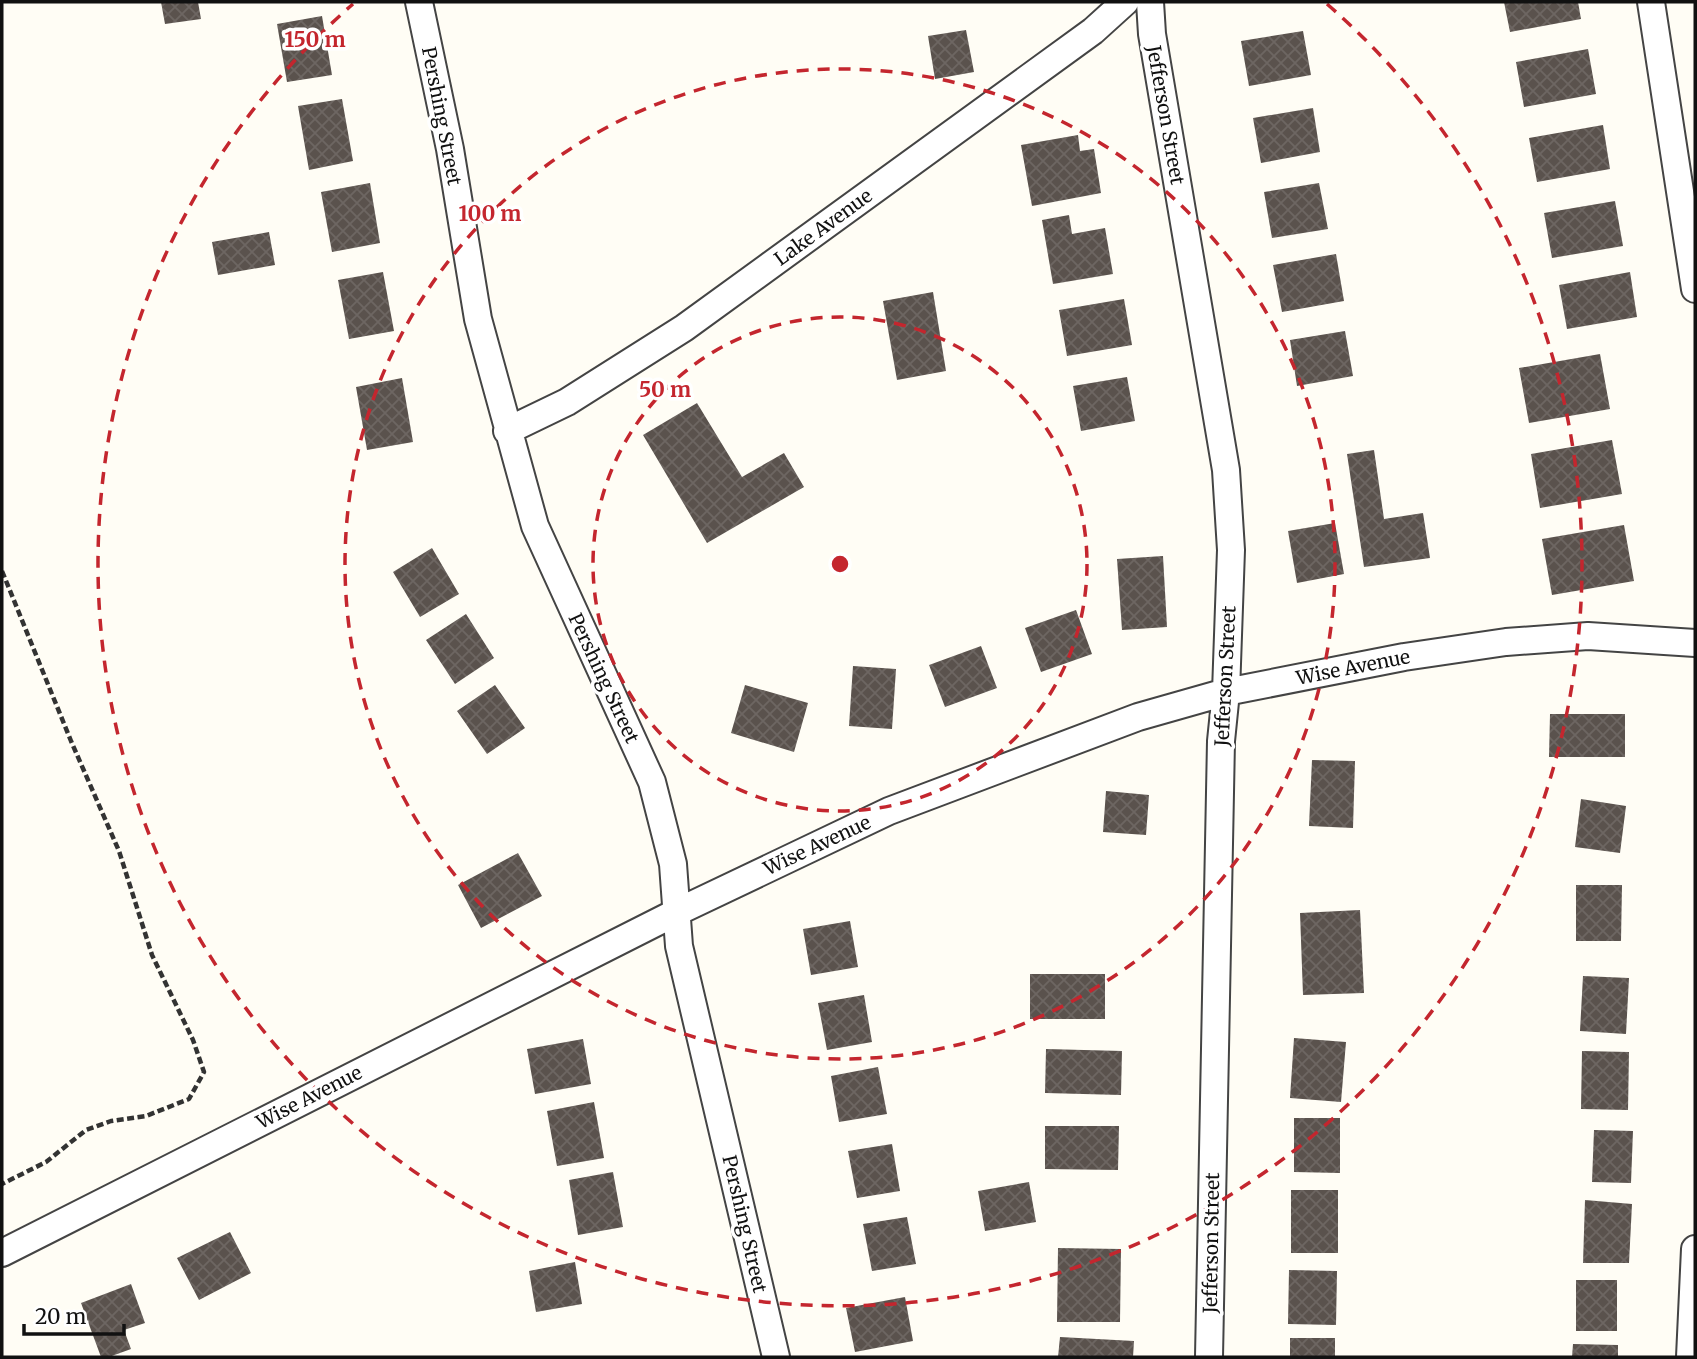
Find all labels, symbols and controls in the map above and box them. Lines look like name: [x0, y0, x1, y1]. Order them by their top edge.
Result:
text: 150 m: [284, 26, 346, 53]
street label: Jefferson Street: [1142, 43, 1190, 187]
street label: Pershing Street: [417, 45, 467, 188]
street label: Lake Avenue: [769, 183, 877, 271]
text: 100 m: [459, 200, 521, 227]
text: 50 m: [639, 376, 691, 403]
centre of rings: [828, 552, 852, 576]
street label: Jefferson Street: [1209, 604, 1241, 748]
street label: Pershing Street: [563, 609, 645, 747]
street label: Wise Avenue: [1293, 644, 1412, 690]
street label: Wise Avenue: [759, 810, 874, 881]
street label: Wise Avenue: [251, 1060, 366, 1134]
street label: Pershing Street: [717, 1153, 773, 1296]
street label: Jefferson Street: [1198, 1172, 1224, 1315]
scale bar: [24, 1292, 124, 1336]
text: 20 m: [35, 1303, 87, 1330]

